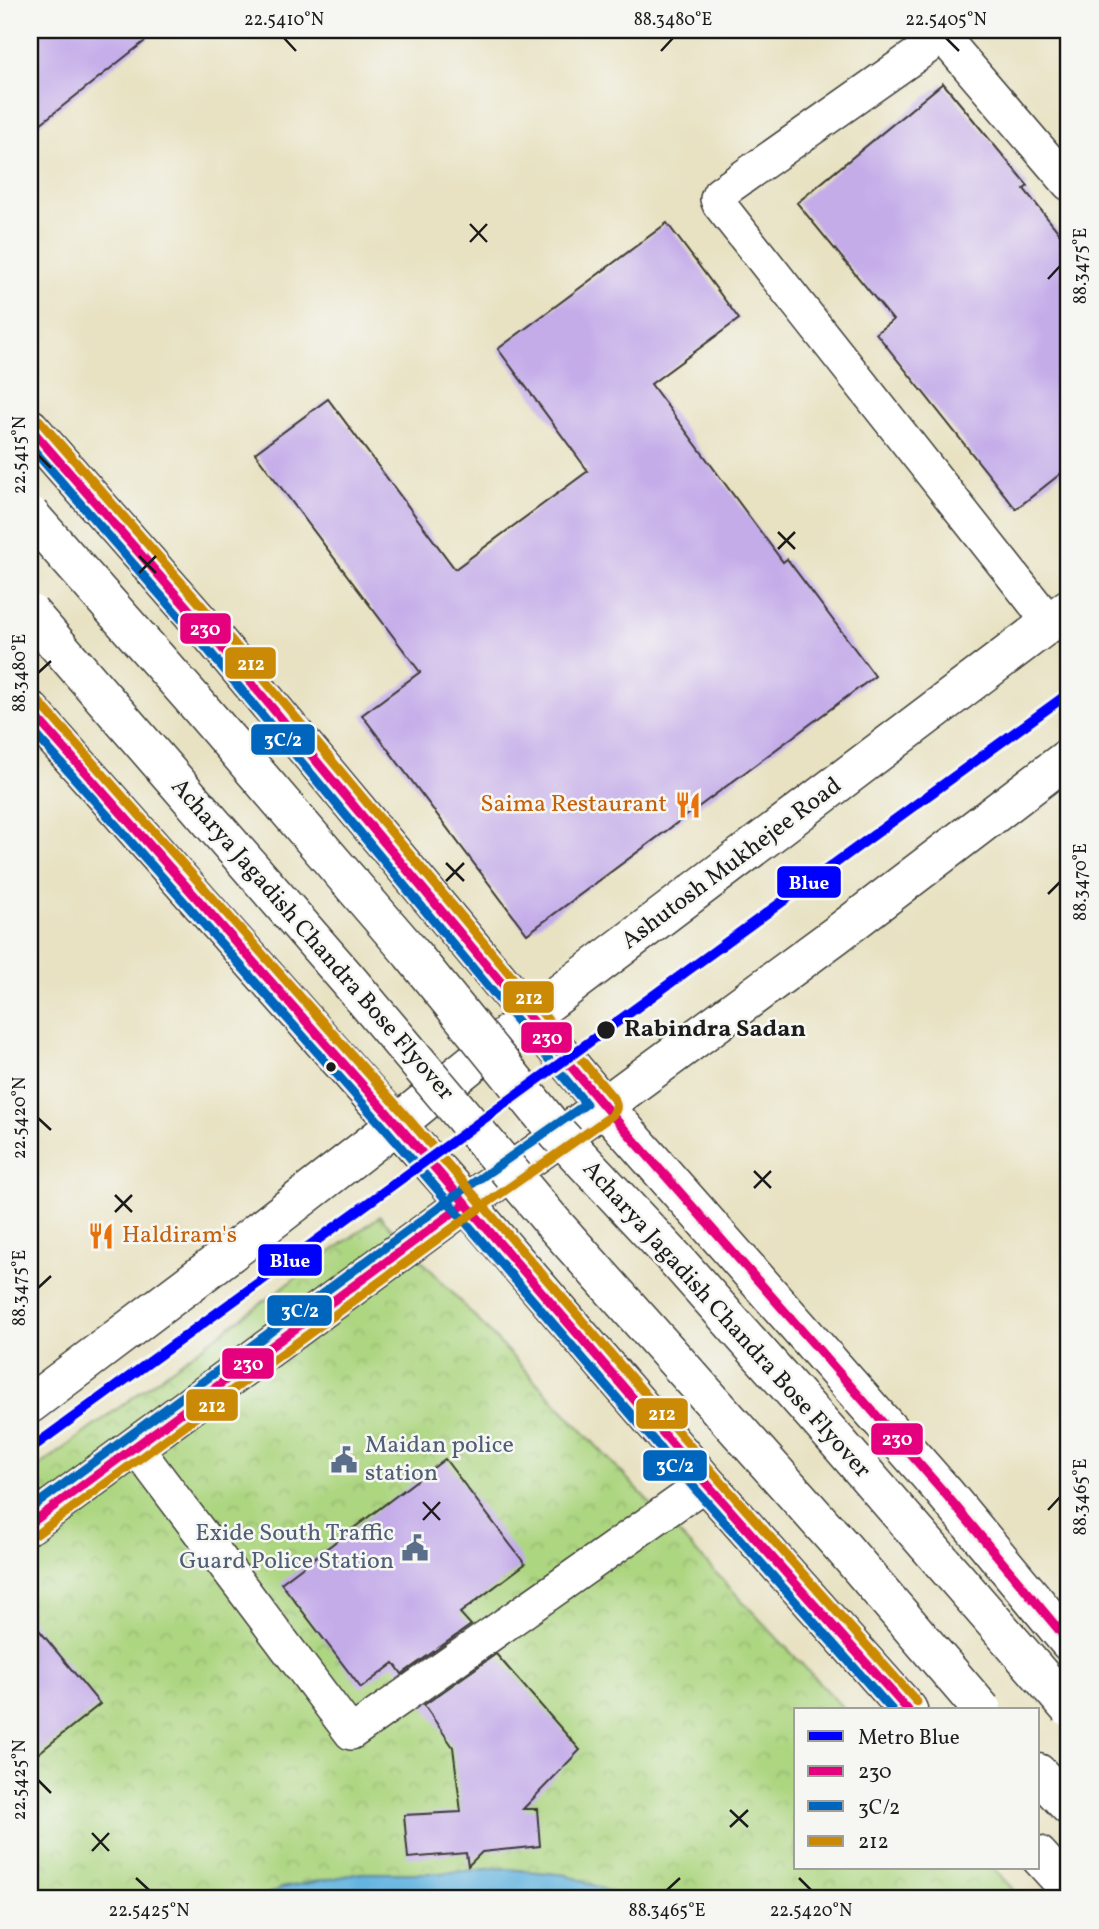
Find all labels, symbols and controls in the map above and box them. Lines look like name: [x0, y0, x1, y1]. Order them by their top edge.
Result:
text: 22.5410°N: [244, 8, 324, 33]
text: 88.3480°E: [634, 8, 712, 33]
text: 22.5405°N: [905, 8, 987, 33]
text: 88.3475°E: [1069, 227, 1094, 304]
text: 22.5415°N: [8, 416, 33, 494]
line badge: 230: [179, 612, 232, 645]
text: 230: [190, 617, 221, 643]
text: 88.3480°E: [8, 634, 33, 712]
line badge: 212: [224, 646, 277, 680]
text: 212: [237, 652, 265, 678]
line badge: 3C/2: [250, 723, 316, 756]
text: 3C/2: [264, 728, 302, 754]
street label: Ashutosh Mukhejee Road: [615, 770, 849, 958]
street label: Acharya Jagadish Chandra Bose Flyover: [162, 771, 462, 1109]
place label: Saima Restaurant: [480, 788, 667, 822]
restaurant icon: Saima Restaurant: [673, 790, 703, 820]
text: 88.3470°E: [1069, 843, 1094, 921]
line badge: Blue: [776, 865, 842, 899]
text: Blue: [789, 871, 830, 897]
line badge: 212: [502, 980, 555, 1014]
text: 212: [515, 986, 543, 1012]
place label: Rabindra Sadan: [624, 1013, 806, 1047]
marker: Rabindra Sadan: [595, 1019, 617, 1041]
line badge: 230: [520, 1021, 573, 1054]
text: 230: [532, 1026, 563, 1052]
unlabelled marker: [324, 1060, 338, 1074]
text: 22.5420°N: [8, 1077, 33, 1159]
street label: Acharya Jagadish Chandra Bose Flyover: [574, 1154, 878, 1486]
place label: Haldiram's: [122, 1219, 237, 1253]
restaurant icon: Haldiram's: [86, 1221, 116, 1251]
line badge: Blue: [257, 1243, 323, 1277]
text: 88.3475°E: [8, 1249, 33, 1326]
text: Blue: [270, 1249, 311, 1275]
line badge: 3C/2: [266, 1294, 333, 1327]
text: 3C/2: [281, 1299, 319, 1325]
line badge: 230: [221, 1347, 275, 1380]
text: 230: [233, 1352, 264, 1378]
line badge: 212: [185, 1388, 239, 1422]
text: 212: [198, 1394, 226, 1420]
line badge: 212: [635, 1397, 689, 1430]
text: 212: [648, 1402, 676, 1428]
line badge: 230: [870, 1422, 924, 1456]
text: 230: [882, 1427, 913, 1453]
place label: Maidan police station: [365, 1429, 514, 1491]
public building icon: Maidan police station: [329, 1445, 359, 1475]
line badge: 3C/2: [642, 1449, 708, 1482]
text: 3C/2: [656, 1454, 694, 1480]
text: 88.3465°E: [1069, 1458, 1094, 1535]
place label: Exide South Traffic Guard Police Station: [179, 1517, 394, 1579]
public building icon: Exide South Traffic Guard Police Station: [400, 1533, 430, 1563]
legend: [794, 1708, 1040, 1870]
text: Metro Blue: [858, 1724, 960, 1753]
text: 22.5425°N: [8, 1739, 33, 1821]
text: 230: [858, 1758, 892, 1787]
text: 3C/2: [858, 1794, 900, 1823]
text: 212: [858, 1828, 889, 1857]
text: 22.5425°N: [108, 1899, 190, 1924]
text: 88.3465°E: [629, 1899, 706, 1924]
text: 22.5420°N: [770, 1899, 852, 1924]

